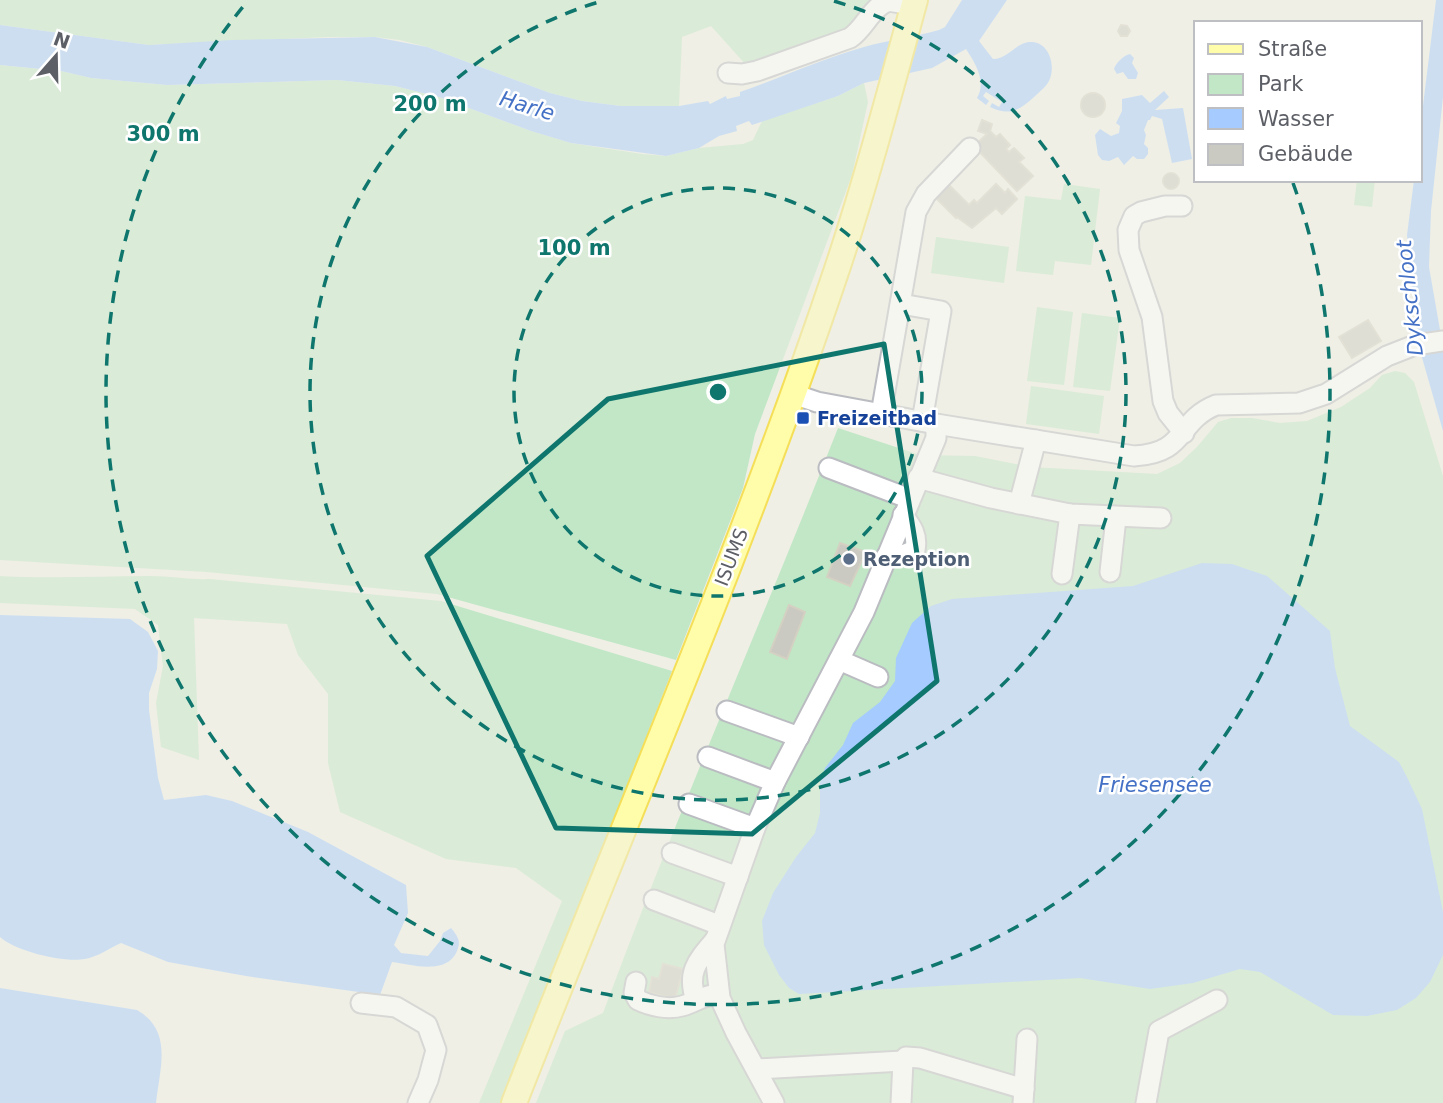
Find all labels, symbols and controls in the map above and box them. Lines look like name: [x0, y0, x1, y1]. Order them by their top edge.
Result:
north arrow: [21, 21, 91, 91]
legend: [1194, 21, 1422, 182]
text: N: [51, 27, 73, 53]
text: Straße: [1258, 37, 1327, 61]
text: Park: [1258, 72, 1304, 96]
water label: Harle: [497, 86, 557, 126]
text: 200 m: [393, 92, 467, 116]
text: Wasser: [1258, 107, 1334, 131]
text: 300 m: [126, 122, 200, 146]
text: Gebäude: [1258, 142, 1353, 166]
text: 100 m: [537, 236, 611, 260]
water label: Dykschloot: [1392, 238, 1428, 357]
centre of rings: [706, 380, 730, 404]
place label: Freizeitbad: [817, 407, 937, 429]
marker: Freizeitbad: [795, 410, 811, 426]
street label: ISUMS: [710, 525, 752, 589]
place label: Rezeption: [863, 548, 970, 570]
marker: Rezeption: [841, 551, 857, 567]
water label: Friesensee: [1098, 773, 1212, 797]

